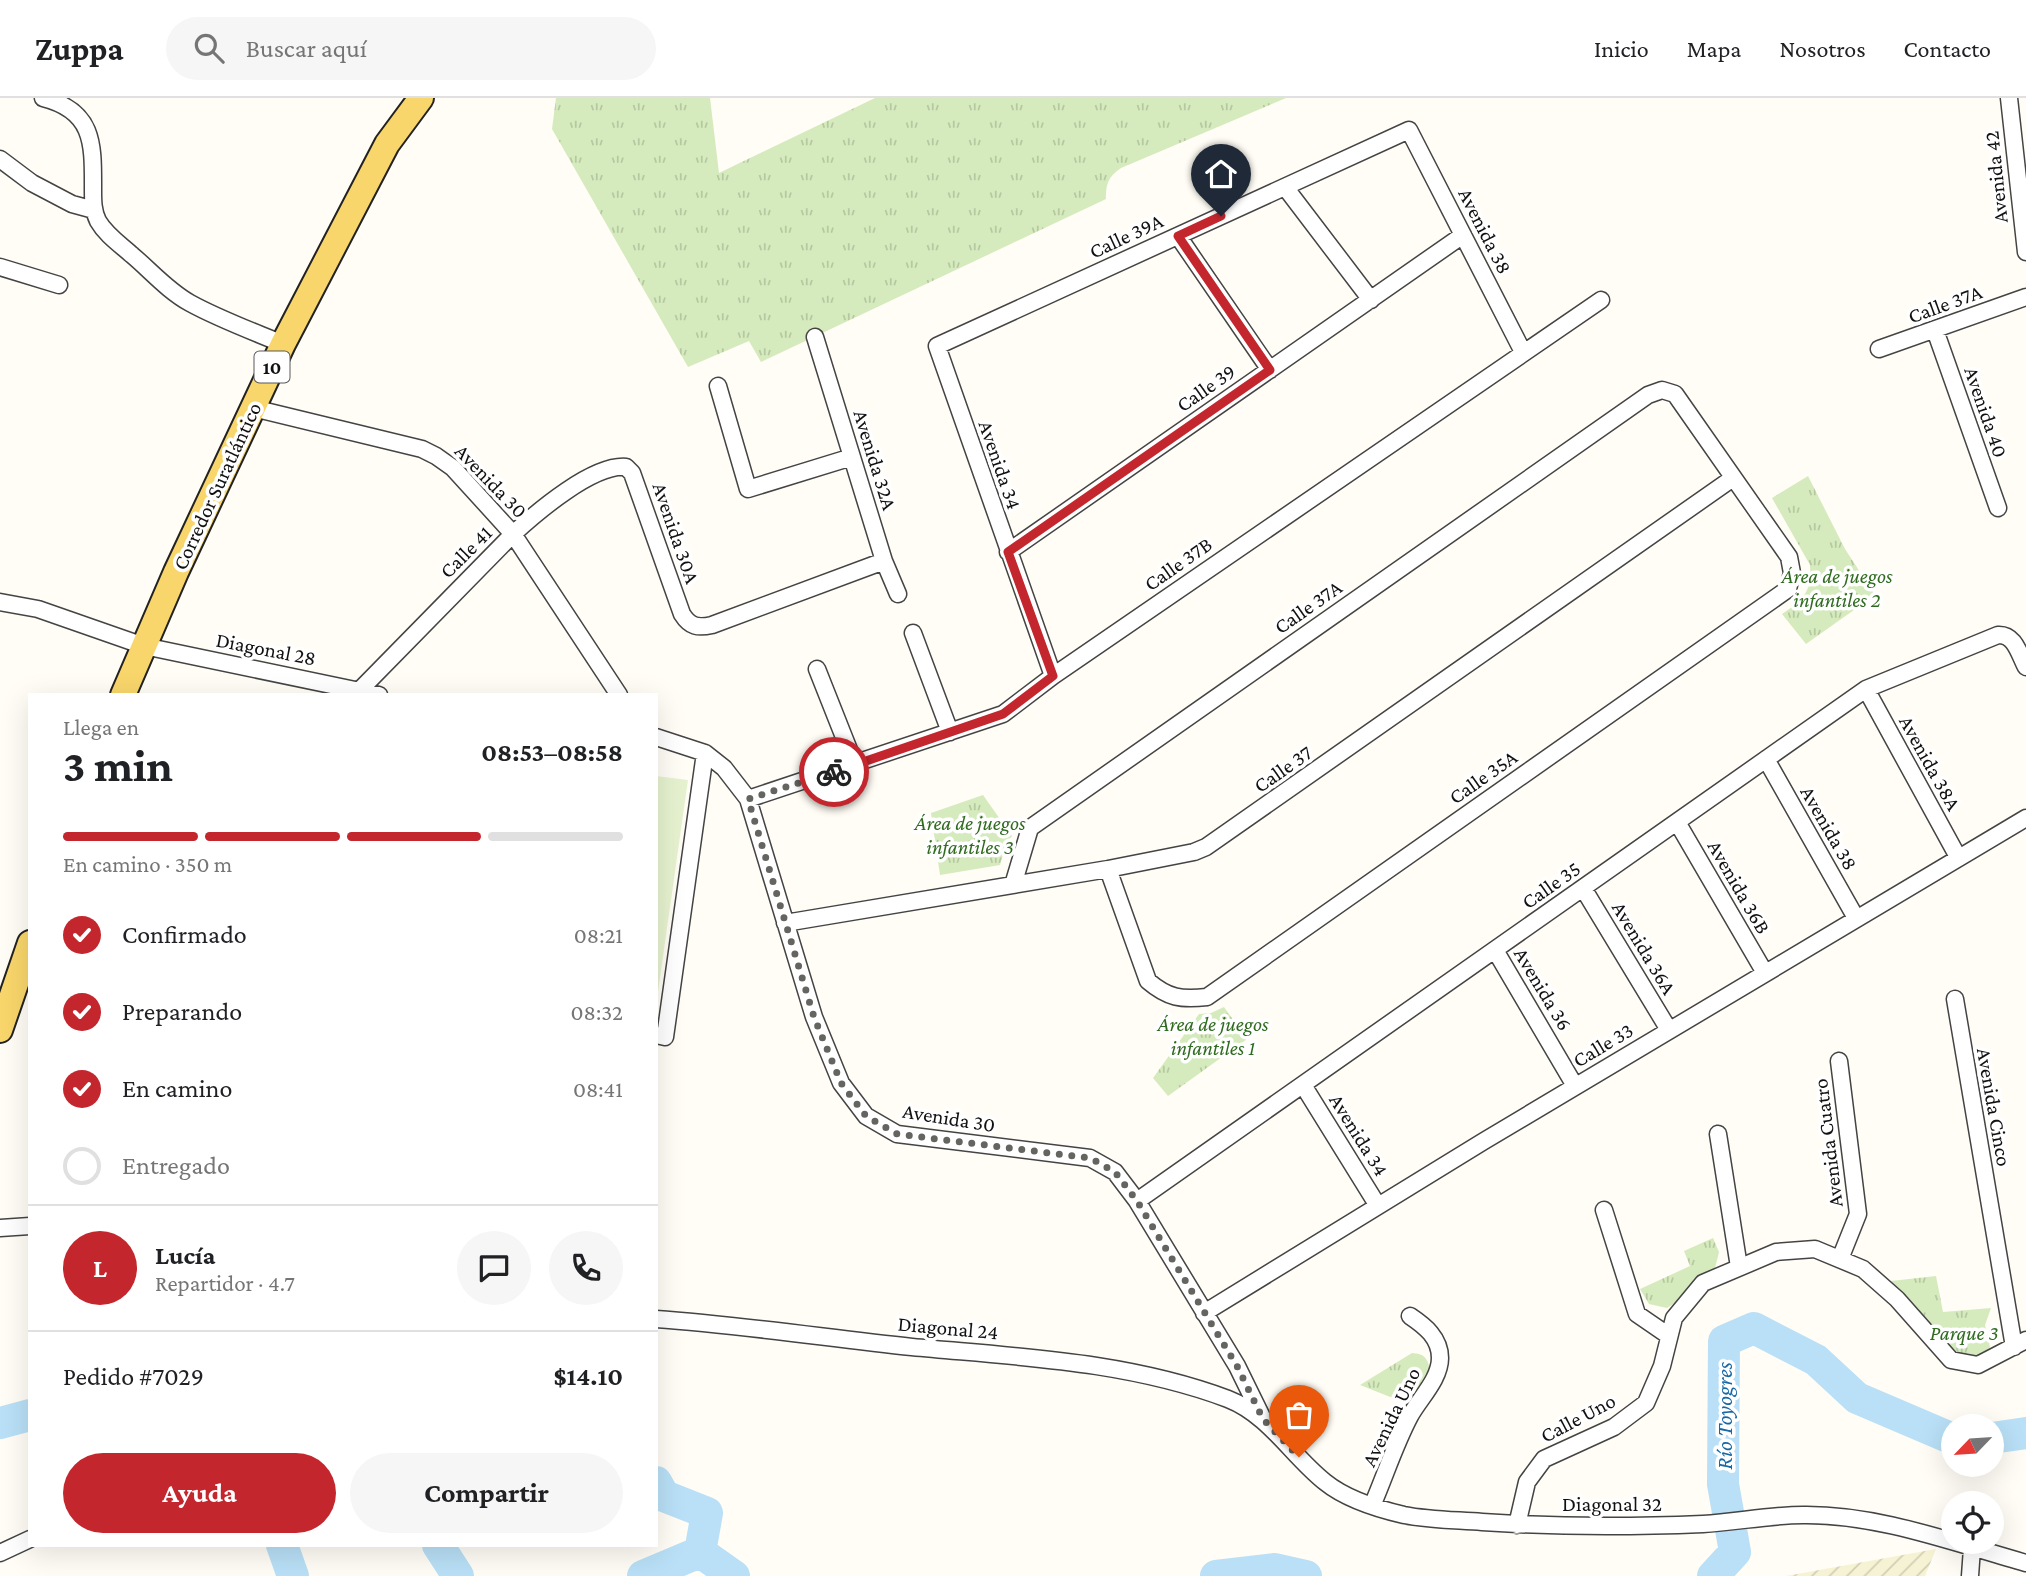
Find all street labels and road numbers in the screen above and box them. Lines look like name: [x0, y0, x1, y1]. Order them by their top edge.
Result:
street label: Avenida 42: [1979, 130, 2013, 224]
street label: Avenida 38: [1453, 184, 1517, 278]
street label: Calle 39A: [1085, 209, 1167, 263]
street label: Calle 37A: [1905, 280, 1985, 328]
road number: 10: [254, 352, 290, 382]
street label: Calle 39: [1172, 359, 1240, 417]
street label: Avenida 40: [1959, 364, 2013, 460]
street label: Corredor Suratlántico: [168, 398, 266, 574]
street label: Avenida 32A: [848, 407, 902, 513]
street label: Avenida 34: [974, 417, 1026, 513]
street label: Avenida 30: [450, 439, 532, 523]
street label: Avenida 30A: [648, 479, 705, 587]
street label: Calle 41: [435, 521, 497, 583]
street label: Calle 37B: [1140, 532, 1216, 596]
street label: Calle 37A: [1270, 575, 1346, 639]
street label: Diagonal 28: [214, 628, 318, 670]
street label: Avenida 38A: [1894, 711, 1966, 815]
street label: Calle 37: [1249, 740, 1317, 798]
street label: Calle 35A: [1444, 745, 1522, 809]
street label: Avenida 38: [1795, 782, 1863, 874]
street label: Avenida 36B: [1703, 836, 1775, 938]
street label: Calle 35: [1517, 856, 1585, 914]
street label: Avenida 36A: [1607, 897, 1681, 999]
street label: Avenida 36: [1509, 943, 1577, 1035]
street label: Calle 33: [1569, 1018, 1637, 1072]
street label: Avenida Cinco: [1972, 1046, 2016, 1168]
street label: Avenida Cuatro: [1808, 1077, 1848, 1209]
street label: Avenida 34: [1324, 1089, 1394, 1181]
street label: Avenida 30: [901, 1099, 997, 1137]
street label: Diagonal 24: [897, 1312, 999, 1344]
street label: Avenida Uno: [1357, 1364, 1425, 1470]
street label: Calle Uno: [1536, 1388, 1620, 1448]
street label: Diagonal 32: [1562, 1492, 1662, 1516]

